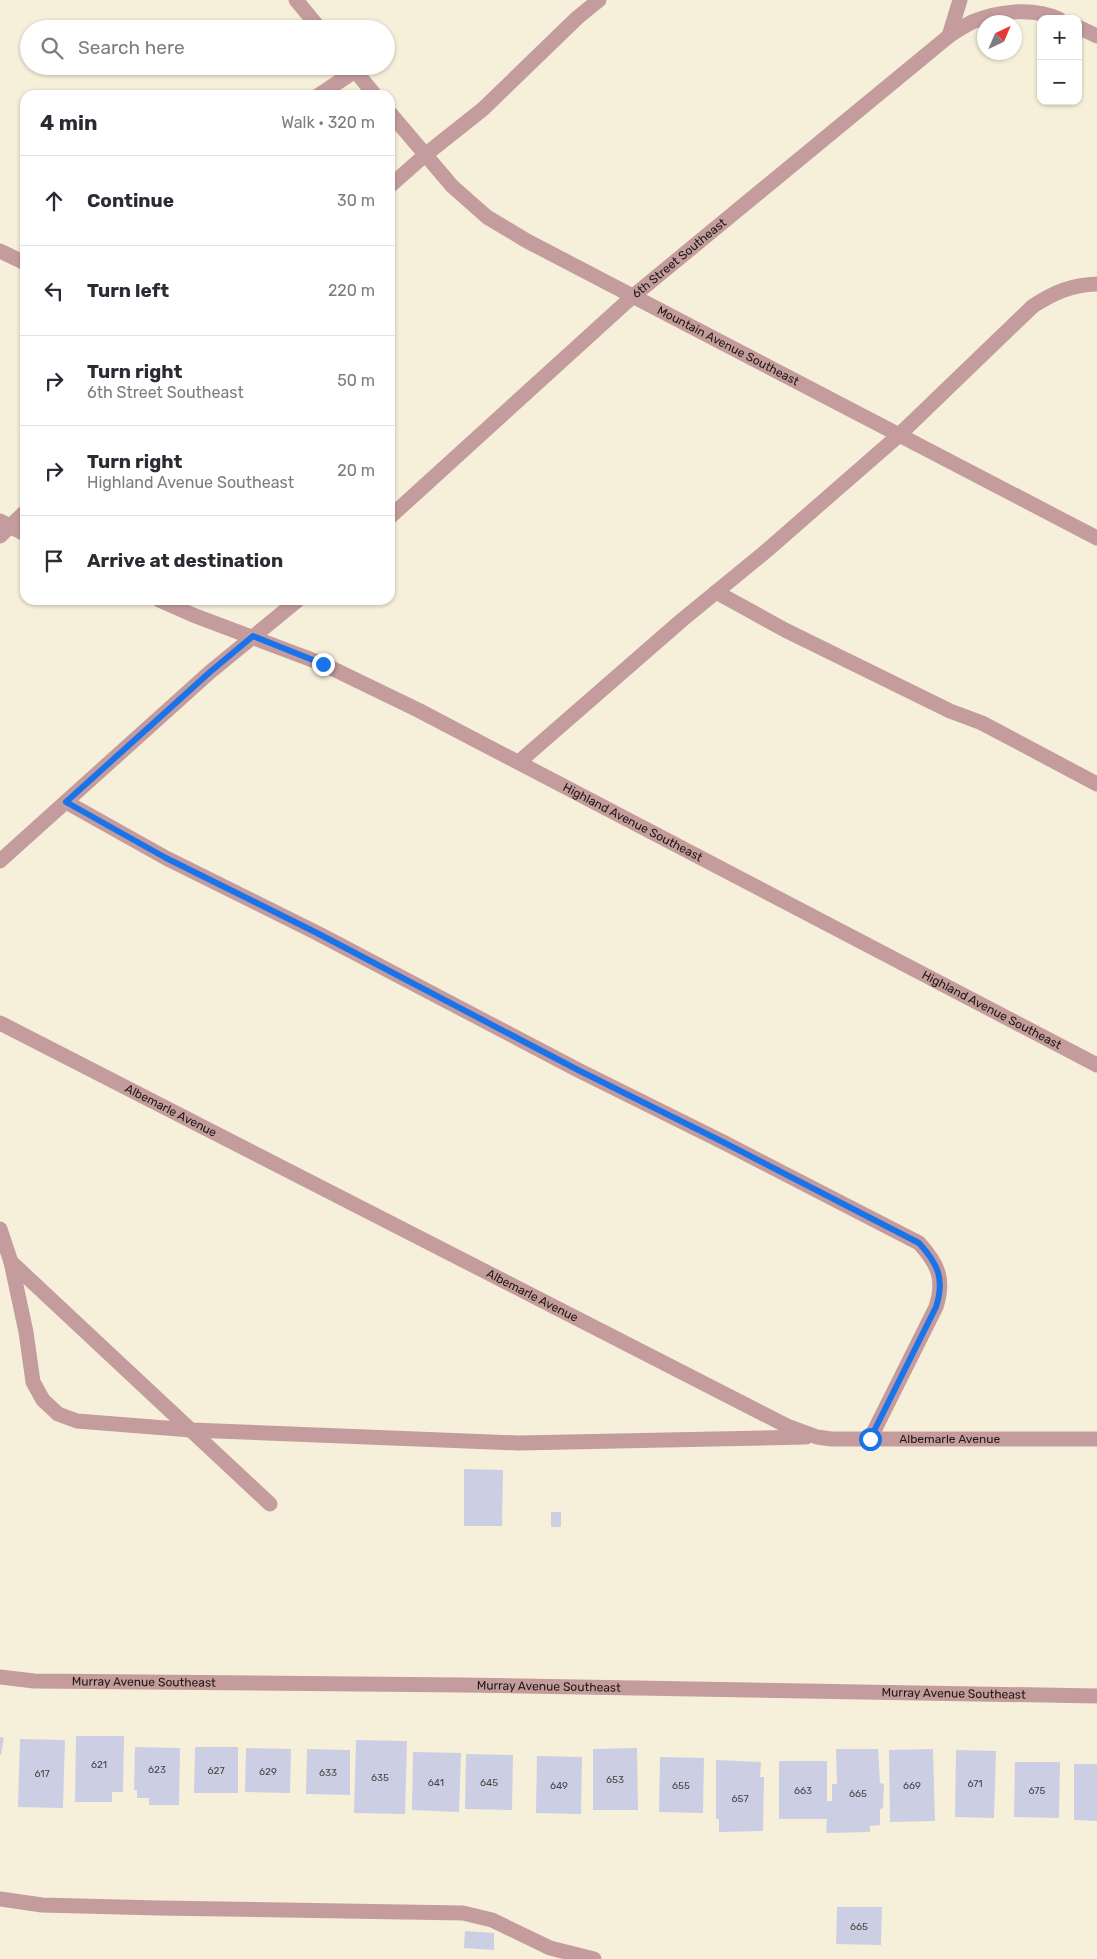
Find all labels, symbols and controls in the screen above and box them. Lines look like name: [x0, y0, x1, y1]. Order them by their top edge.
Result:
north arrow: [977, 15, 1022, 60]
map controls: [1037, 15, 1082, 105]
button: +: [1037, 15, 1082, 60]
search box: [20, 20, 395, 75]
icon: search: [38, 34, 66, 62]
text: Search here: [78, 36, 185, 59]
button: −: [1037, 60, 1082, 105]
text: 4 min: [40, 110, 98, 135]
text: Walk · 320 m: [281, 113, 375, 132]
icon: ahead: [40, 187, 68, 215]
text: Continue: [87, 189, 174, 212]
text: 30 m: [337, 191, 375, 210]
street label: 6th Street Southeast: [629, 215, 729, 301]
icon: left: [40, 277, 68, 305]
text: Turn left: [87, 279, 169, 302]
text: 220 m: [328, 281, 375, 300]
street label: Mountain Avenue Southeast: [655, 303, 802, 389]
text: Turn right: [87, 360, 182, 383]
icon: right: [40, 367, 68, 395]
text: 50 m: [337, 371, 375, 390]
text: 6th Street Southeast: [87, 383, 244, 402]
text: Turn right: [87, 450, 182, 473]
icon: right: [40, 457, 68, 485]
text: 20 m: [337, 461, 375, 480]
text: Highland Avenue Southeast: [87, 473, 294, 492]
icon: arrive: [40, 547, 68, 575]
text: Arrive at destination: [87, 549, 283, 572]
route end: [312, 653, 335, 676]
street label: Highland Avenue Southeast: [561, 780, 705, 865]
street label: Highland Avenue Southeast: [920, 968, 1064, 1052]
street label: Albemarle Avenue: [123, 1081, 219, 1140]
street label: Albemarle Avenue: [484, 1266, 581, 1325]
route start: [859, 1428, 882, 1451]
street label: Albemarle Avenue: [899, 1432, 1001, 1446]
street label: Murray Avenue Southeast: [72, 1674, 216, 1690]
street label: Murray Avenue Southeast: [477, 1678, 621, 1695]
street label: Murray Avenue Southeast: [882, 1685, 1026, 1702]
house number: 621: [91, 1759, 107, 1771]
house number: 623: [148, 1764, 166, 1776]
house number: 627: [207, 1765, 225, 1777]
house number: 629: [259, 1766, 277, 1778]
house number: 633: [319, 1767, 337, 1779]
house number: 617: [34, 1768, 50, 1780]
house number: 635: [371, 1772, 389, 1784]
house number: 653: [606, 1774, 624, 1786]
house number: 641: [428, 1777, 444, 1789]
house number: 645: [480, 1777, 498, 1789]
house number: 671: [967, 1778, 983, 1790]
house number: 649: [550, 1780, 568, 1792]
house number: 655: [672, 1780, 690, 1792]
house number: 669: [903, 1780, 921, 1792]
house number: 663: [794, 1785, 812, 1797]
house number: 675: [1029, 1785, 1045, 1797]
house number: 665: [849, 1788, 867, 1800]
house number: 657: [731, 1793, 749, 1805]
house number: 665: [850, 1921, 868, 1933]

